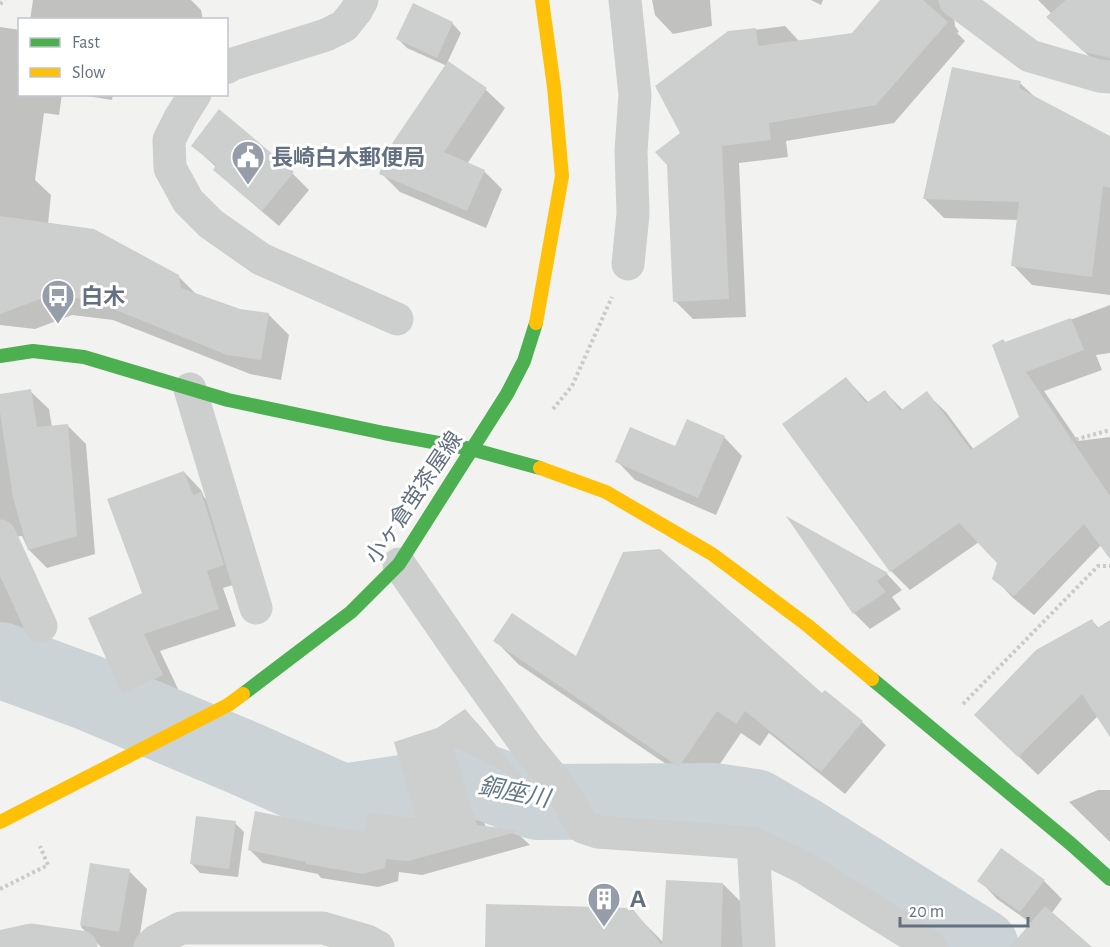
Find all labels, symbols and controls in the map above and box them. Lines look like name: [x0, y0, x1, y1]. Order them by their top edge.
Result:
legend: [18, 18, 228, 96]
text: Fast: [72, 34, 100, 52]
text: Slow: [72, 64, 105, 82]
public building icon: 長崎白木郵便局: [230, 139, 266, 186]
place label: 長崎白木郵便局: [271, 146, 425, 169]
bus stop icon: 白木: [40, 278, 76, 325]
place label: 白木: [81, 285, 125, 308]
street label: 小ヶ倉蛍茶屋線: [361, 427, 466, 568]
water label: 銅座川: [476, 772, 555, 812]
building icon: Ａ: [586, 881, 622, 928]
place label: Ａ: [627, 889, 649, 911]
scale bar: [900, 890, 1028, 928]
text: 20 m: [909, 903, 944, 921]

